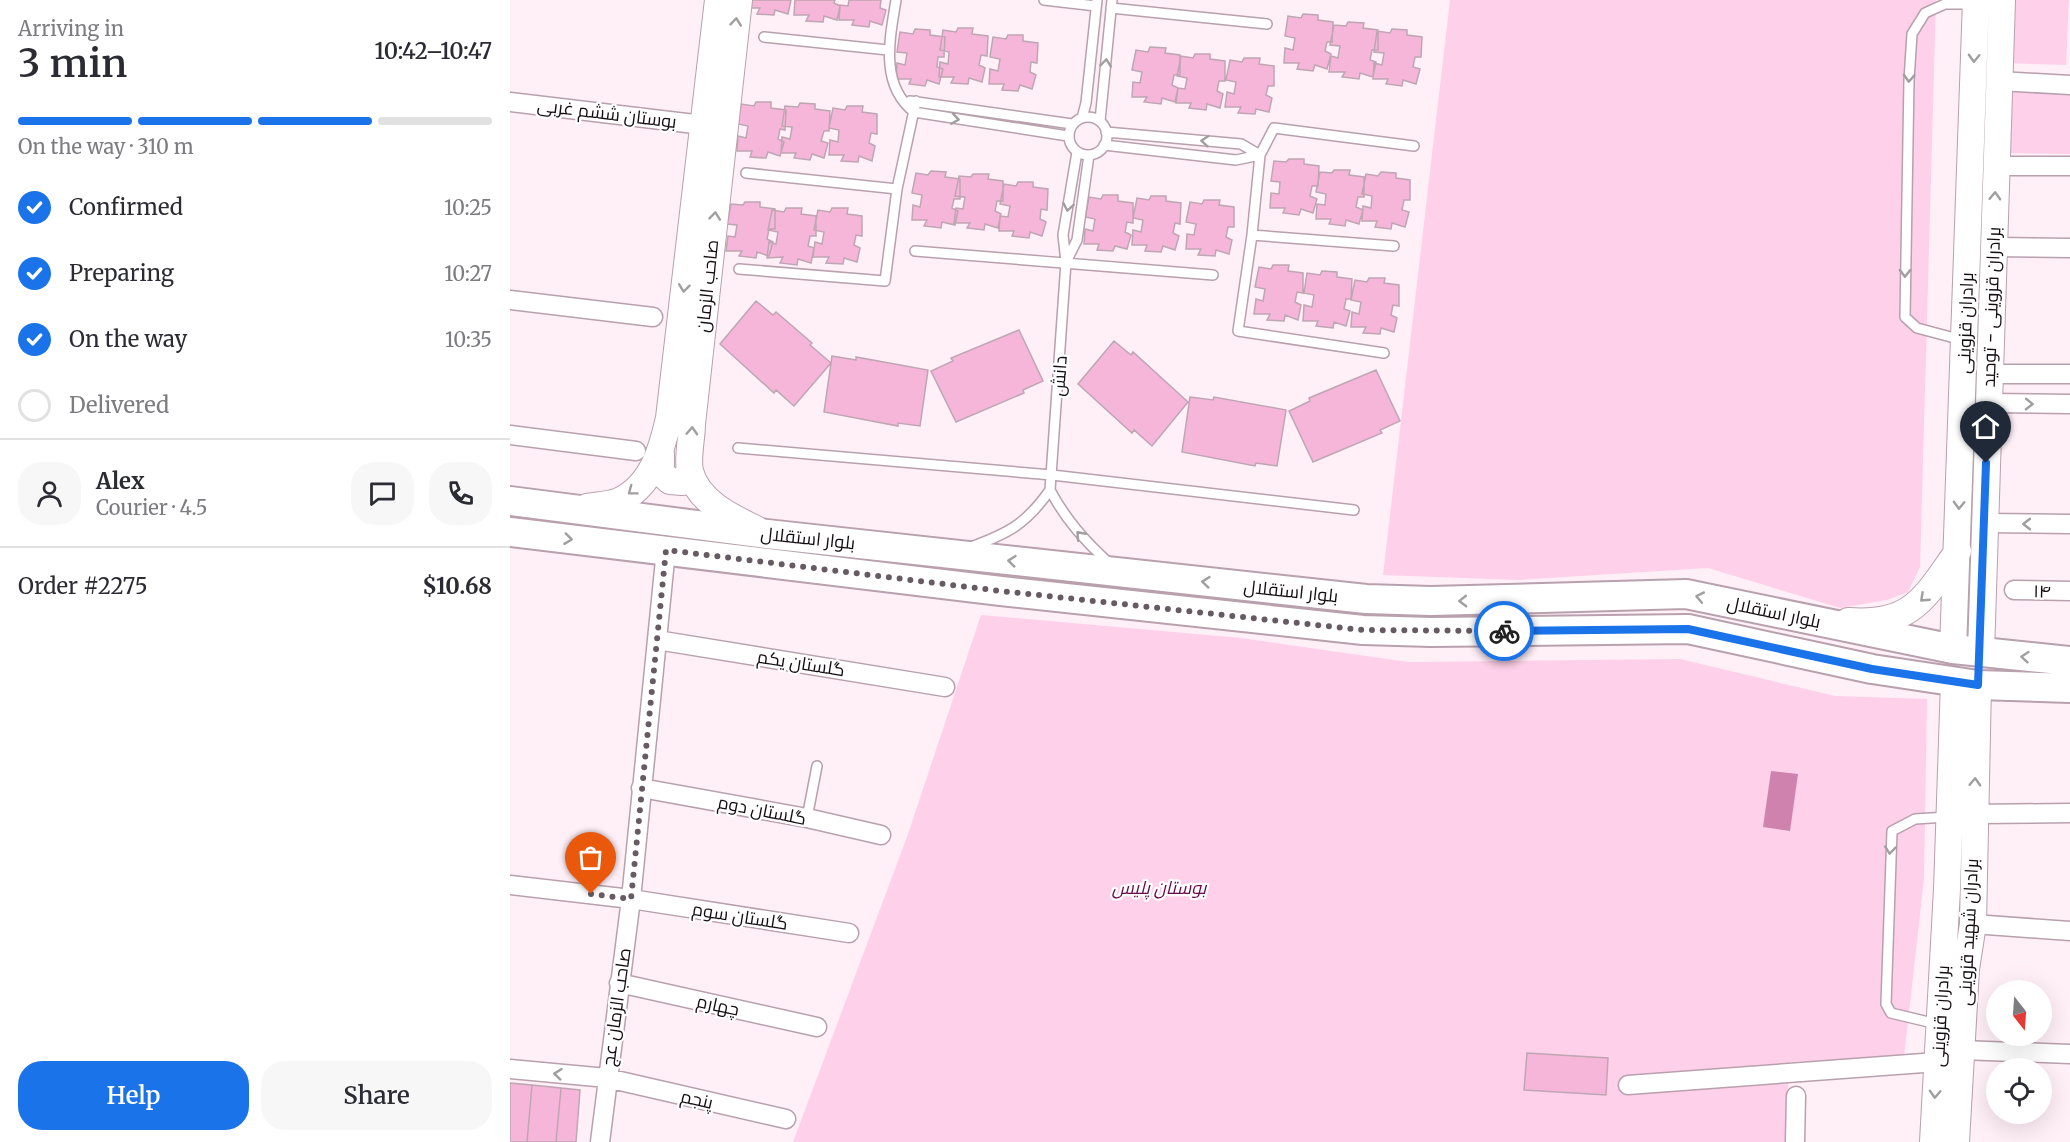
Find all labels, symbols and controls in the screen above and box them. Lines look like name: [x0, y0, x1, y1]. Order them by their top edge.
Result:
text: Arriving in: [18, 16, 124, 41]
one-way arrow: [730, 18, 742, 27]
text: 10:42–10:47: [375, 37, 492, 65]
text: 3 min: [18, 39, 127, 88]
one-way arrow: [1968, 54, 1980, 63]
one-way arrow: [1099, 59, 1112, 68]
one-way arrow: [1903, 73, 1916, 82]
street label: بوستان ششم غربی: [536, 93, 678, 134]
one-way arrow: [951, 112, 960, 124]
text: On the way · 310 m: [18, 134, 194, 159]
one-way arrow: [1200, 135, 1209, 148]
icon: check: [18, 191, 51, 224]
one-way arrow: [1989, 191, 2002, 200]
text: Confirmed: [69, 193, 183, 221]
text: 10:25: [444, 195, 492, 220]
one-way arrow: [1062, 202, 1075, 212]
one-way arrow: [708, 212, 721, 221]
street label: برادران قزوینی - توحید: [1977, 226, 2005, 388]
street label: صاحب الزمان: [691, 239, 723, 333]
icon: check: [18, 257, 51, 290]
text: Preparing: [69, 259, 174, 287]
text: 10:27: [444, 261, 492, 286]
one-way arrow: [1899, 268, 1912, 277]
street label: برادران قزوینی: [1952, 272, 1978, 374]
one-way arrow: [678, 283, 691, 292]
icon: check: [18, 323, 51, 356]
text: On the way: [69, 325, 187, 353]
text: 10:35: [445, 327, 492, 352]
street label: دانش: [1046, 355, 1072, 397]
text: Delivered: [69, 391, 169, 419]
one-way arrow: [2025, 397, 2034, 410]
pin: [1960, 401, 2011, 463]
icon: home: [1969, 410, 2002, 443]
one-way arrow: [685, 426, 698, 435]
button: person: [18, 462, 81, 525]
button: chat: [351, 462, 414, 525]
button: phone: [429, 462, 492, 525]
text: Alex: [96, 467, 145, 495]
one-way arrow: [628, 484, 639, 495]
text: Courier · 4.5: [96, 495, 208, 520]
one-way arrow: [1953, 501, 1966, 510]
one-way arrow: [2022, 518, 2031, 530]
street label: بلوار استقلال: [759, 522, 857, 554]
one-way arrow: [1076, 531, 1087, 542]
one-way arrow: [564, 532, 573, 544]
one-way arrow: [1007, 555, 1017, 568]
text: Order #2275: [18, 572, 148, 600]
text: $10.68: [422, 572, 492, 600]
street label: بلوار استقلال: [1242, 575, 1340, 607]
one-way arrow: [1201, 576, 1210, 589]
street label: ۱۴: [2033, 579, 2051, 603]
one-way arrow: [1695, 591, 1705, 604]
street label: بلوار استقلال: [1725, 591, 1823, 633]
one-way arrow: [1920, 591, 1931, 602]
one-way arrow: [1458, 595, 1467, 607]
courier: [1474, 601, 1534, 661]
icon: bike: [1488, 615, 1521, 648]
street label: گلستان یکم: [755, 645, 847, 682]
one-way arrow: [2021, 651, 2030, 664]
one-way arrow: [1968, 777, 1981, 786]
street label: گلستان دوم: [716, 790, 808, 831]
pin: [565, 832, 616, 894]
icon: bag: [574, 841, 607, 874]
one-way arrow: [1884, 845, 1897, 854]
street label: برادران شهید قزوینی: [1953, 858, 1983, 1006]
park label: بوستان پلیس: [1112, 876, 1208, 900]
street label: گلستان سوم: [690, 897, 789, 936]
street label: صاحب الزمان عج: [596, 946, 637, 1068]
street label: برادران قزوینی: [1926, 965, 1954, 1067]
north arrow: [1986, 980, 2052, 1046]
map controls: [1986, 980, 2052, 1124]
street label: چهارم: [694, 989, 742, 1022]
button: locate: [1986, 1058, 2052, 1124]
button: Help: [18, 1061, 249, 1130]
button: Share: [261, 1061, 492, 1130]
one-way arrow: [554, 1068, 563, 1081]
street label: پنجم: [678, 1084, 716, 1115]
one-way arrow: [1929, 1090, 1942, 1099]

